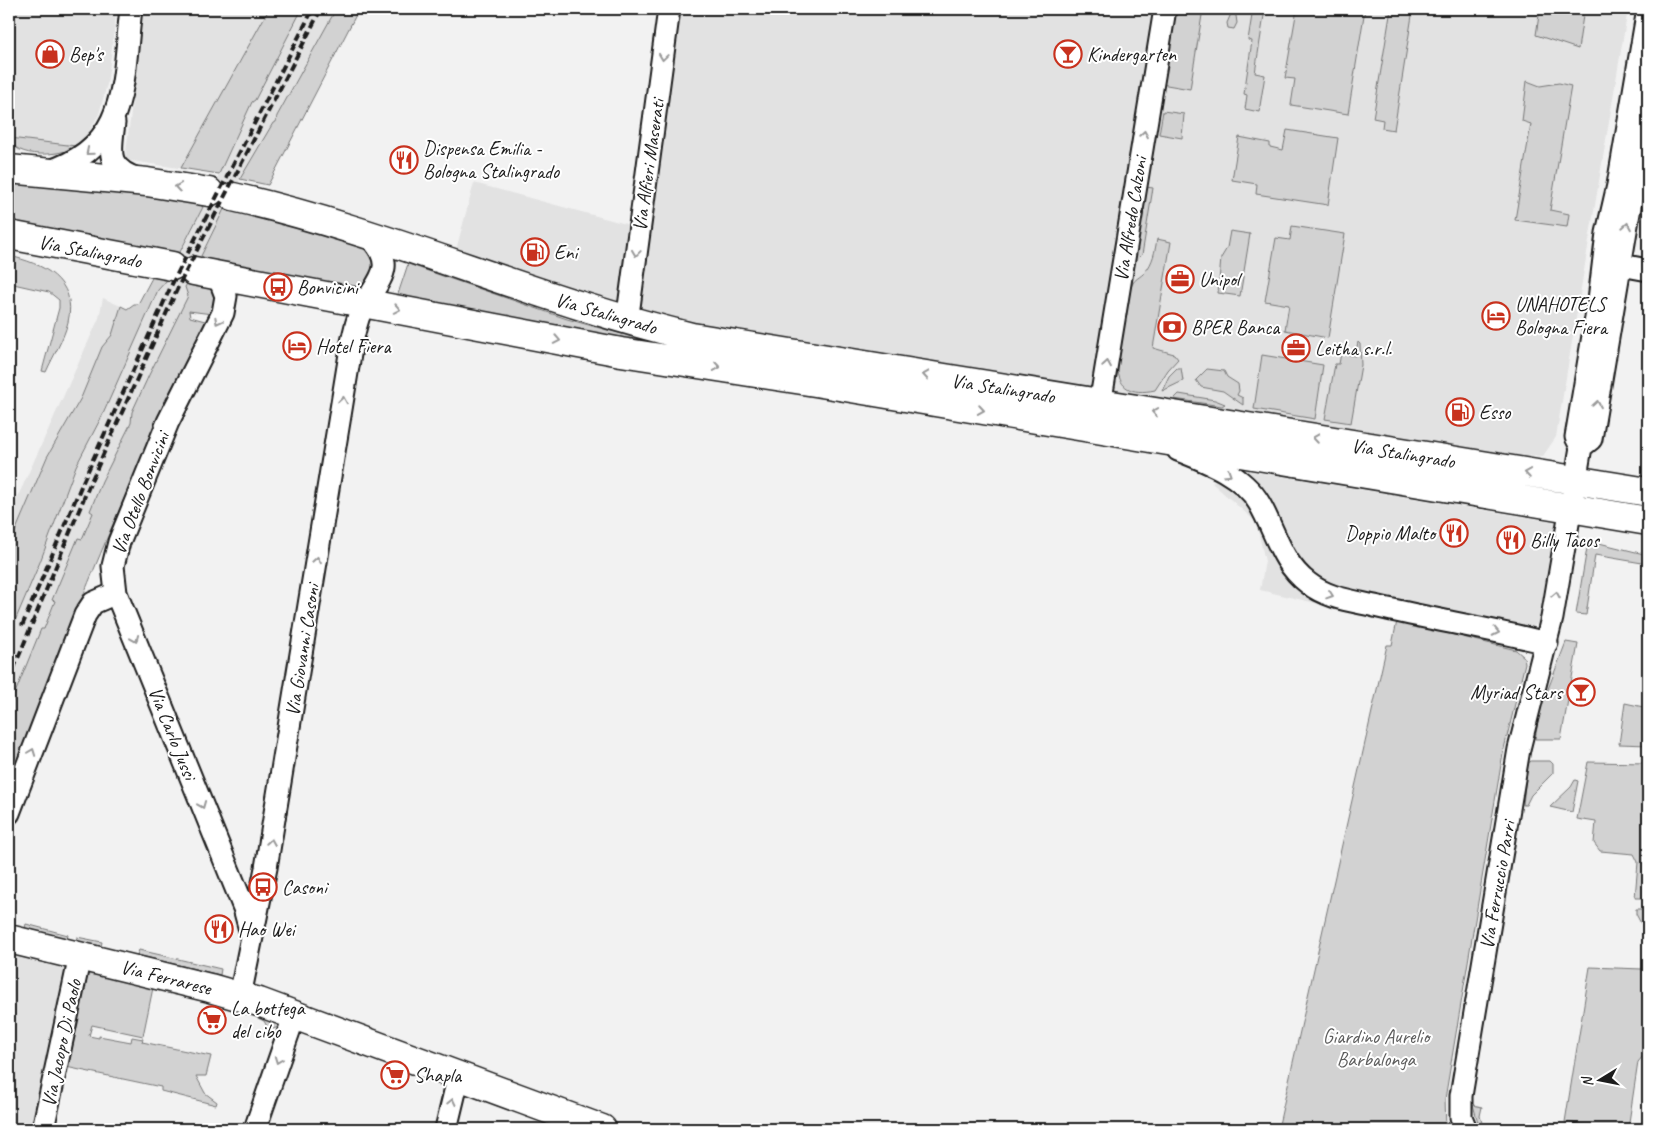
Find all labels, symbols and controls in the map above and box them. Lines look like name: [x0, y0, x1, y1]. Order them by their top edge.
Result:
shop icon: Bep's: [35, 39, 65, 69]
bar icon: Kindergarten: [1053, 39, 1083, 69]
place label: Bep's: [69, 42, 105, 67]
place label: Kindergarten: [1087, 42, 1177, 67]
one-way arrow: [658, 53, 668, 61]
street label: Via Alfieri Maserati: [627, 95, 670, 233]
one-way arrow: [1138, 130, 1149, 138]
place label: Dispensa Emilia - Bologna Stalingrado: [423, 136, 560, 184]
restaurant icon: Dispensa Emilia - Bologna Stalingrado: [389, 145, 419, 175]
one-way arrow: [85, 146, 94, 155]
street label: Via Alfredo Calzoni: [1108, 153, 1153, 283]
one-way arrow: [173, 182, 182, 192]
one-way arrow: [1622, 222, 1632, 231]
street label: Via Stalingrado: [36, 229, 144, 274]
fuel station icon: Eni: [520, 237, 550, 267]
place label: Eni: [554, 240, 580, 265]
one-way arrow: [631, 249, 642, 257]
office icon: Unipol: [1165, 264, 1195, 294]
place label: Unipol: [1199, 267, 1243, 292]
bus stop icon: Bonvicini: [263, 272, 293, 302]
place label: Bonvicini: [297, 275, 360, 300]
street label: Via Stalingrado: [552, 287, 660, 340]
place label: UNAHOTELS Bologna Fiera: [1515, 292, 1609, 340]
hotel icon: UNAHOTELS Bologna Fiera: [1481, 301, 1511, 331]
one-way arrow: [393, 303, 401, 314]
bank icon: BPER Banca: [1157, 312, 1187, 342]
place label: BPER Banca: [1191, 315, 1281, 340]
one-way arrow: [214, 316, 224, 325]
hotel icon: Hotel Fiera: [282, 331, 312, 361]
office icon: Leitha s.r.l.: [1281, 333, 1311, 363]
place label: Hotel Fiera: [316, 334, 392, 359]
one-way arrow: [552, 334, 561, 344]
place label: Leitha s.r.l.: [1315, 336, 1392, 361]
one-way arrow: [1101, 359, 1111, 368]
one-way arrow: [713, 361, 721, 372]
street label: Via Stalingrado: [949, 368, 1057, 409]
one-way arrow: [921, 371, 930, 381]
one-way arrow: [337, 396, 348, 404]
fuel station icon: Esso: [1445, 397, 1475, 427]
place label: Esso: [1479, 400, 1511, 425]
one-way arrow: [1592, 400, 1602, 408]
one-way arrow: [976, 404, 985, 414]
one-way arrow: [1151, 408, 1160, 418]
street label: Via Otello Bonvicini: [106, 426, 176, 558]
street label: Via Stalingrado: [1349, 433, 1457, 474]
one-way arrow: [1311, 434, 1320, 444]
one-way arrow: [1222, 468, 1232, 477]
one-way arrow: [1524, 468, 1532, 479]
restaurant icon: Doppio Malto: [1439, 518, 1469, 548]
place label: Doppio Malto: [1345, 521, 1437, 546]
restaurant icon: Billy Tacos: [1496, 525, 1526, 555]
place label: Billy Tacos: [1530, 528, 1601, 553]
one-way arrow: [311, 556, 321, 565]
street label: Via Giovanni Casoni: [280, 580, 326, 718]
one-way arrow: [1325, 589, 1333, 599]
one-way arrow: [1551, 591, 1561, 599]
one-way arrow: [1492, 626, 1500, 637]
one-way arrow: [128, 634, 139, 643]
bar icon: Myriad Stars: [1566, 677, 1596, 707]
place label: Myriad Stars: [1470, 680, 1564, 705]
street label: Via Carlo Jussi: [143, 683, 203, 785]
one-way arrow: [26, 748, 36, 756]
one-way arrow: [197, 801, 207, 809]
street label: Via Ferruccio Parri: [1474, 817, 1521, 951]
one-way arrow: [265, 837, 275, 846]
bus stop icon: Casoni: [248, 872, 278, 902]
place label: Casoni: [282, 875, 329, 900]
restaurant icon: Hao Wei: [204, 914, 234, 944]
place label: Hao Wei: [238, 917, 297, 942]
street label: Via Ferrarese: [118, 954, 215, 1001]
street label: Via Jacopo Di Paolo: [36, 976, 87, 1109]
place label: La bottega del cibo: [231, 996, 306, 1044]
supermarket icon: La bottega del cibo: [197, 1005, 227, 1035]
park label: Giardino Aurelio Barbalonga: [1323, 1024, 1431, 1072]
one-way arrow: [274, 1055, 285, 1064]
north arrow: [1574, 1056, 1624, 1106]
supermarket icon: Shapla: [380, 1060, 410, 1090]
place label: Shapla: [414, 1063, 463, 1088]
text: N: [1578, 1074, 1597, 1088]
one-way arrow: [446, 1098, 457, 1107]

